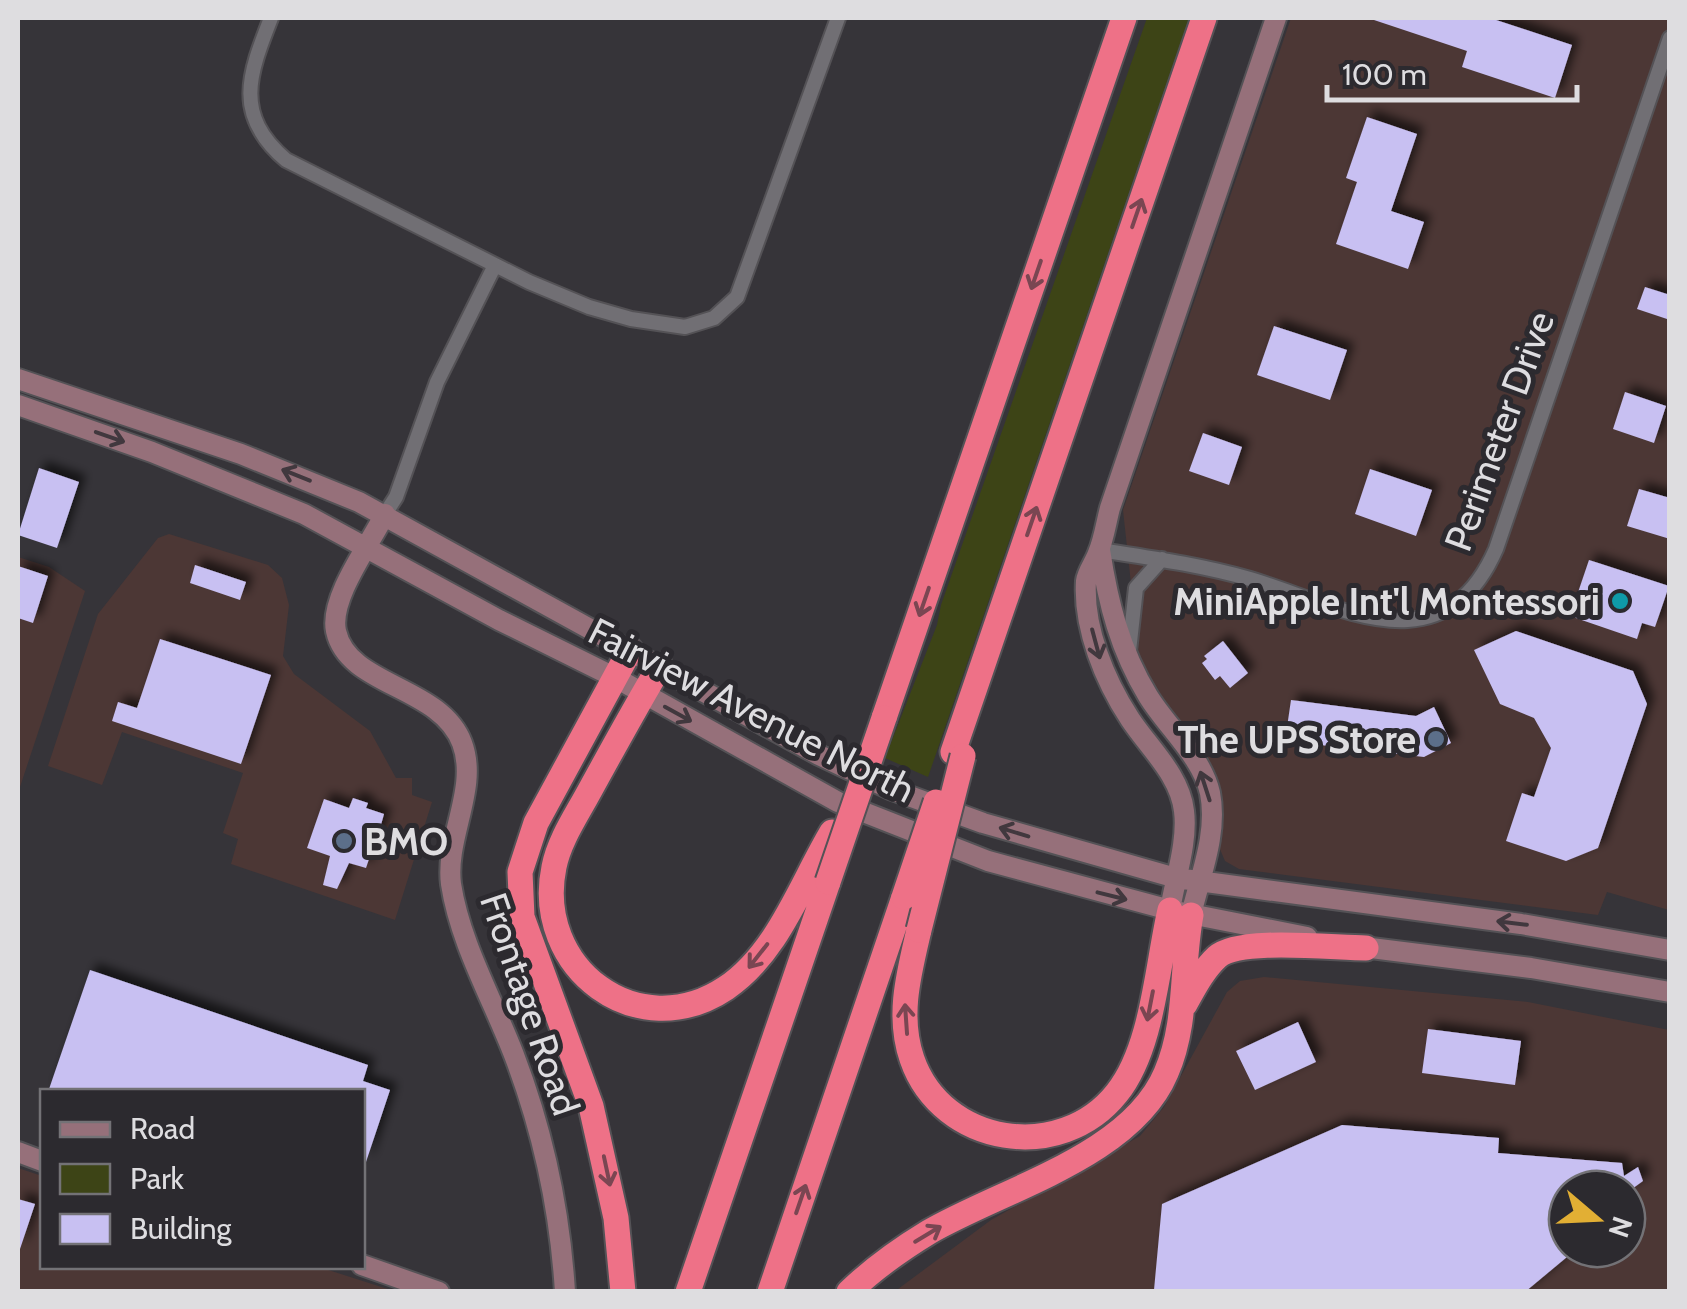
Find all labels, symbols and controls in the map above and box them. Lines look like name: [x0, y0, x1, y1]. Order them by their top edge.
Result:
scale bar: [1327, 40, 1577, 102]
text: 100 m: [1342, 56, 1427, 93]
one-way arrow: [1129, 198, 1147, 230]
one-way arrow: [1026, 259, 1044, 291]
street label: Perimeter Drive: [1434, 305, 1564, 557]
one-way arrow: [93, 429, 124, 447]
one-way arrow: [281, 465, 312, 483]
one-way arrow: [1024, 505, 1042, 537]
place label: MiniApple Int'l Montessori: [1173, 578, 1600, 625]
one-way arrow: [914, 586, 932, 617]
marker: MiniApple Int'l Montessori: [1609, 590, 1631, 612]
street label: Fairview Avenue North: [581, 607, 923, 813]
one-way arrow: [1088, 627, 1106, 659]
one-way arrow: [663, 705, 693, 725]
place label: The UPS Store: [1177, 716, 1416, 763]
marker: The UPS Store: [1425, 728, 1447, 750]
one-way arrow: [1195, 771, 1213, 803]
place label: BMO: [364, 818, 448, 865]
one-way arrow: [999, 822, 1030, 840]
marker: BMO: [333, 830, 355, 852]
street label: Frontage Road: [470, 887, 590, 1121]
one-way arrow: [1096, 887, 1127, 906]
one-way arrow: [1496, 913, 1529, 932]
one-way arrow: [748, 942, 769, 969]
one-way arrow: [1140, 989, 1159, 1021]
one-way arrow: [896, 1004, 915, 1036]
legend: [40, 1089, 365, 1269]
text: Road: [130, 1110, 195, 1147]
one-way arrow: [599, 1154, 617, 1186]
text: Park: [130, 1160, 185, 1197]
north arrow: [1547, 1169, 1647, 1269]
one-way arrow: [793, 1185, 811, 1216]
text: Building: [130, 1210, 233, 1247]
text: N: [1601, 1212, 1640, 1242]
one-way arrow: [913, 1224, 942, 1244]

